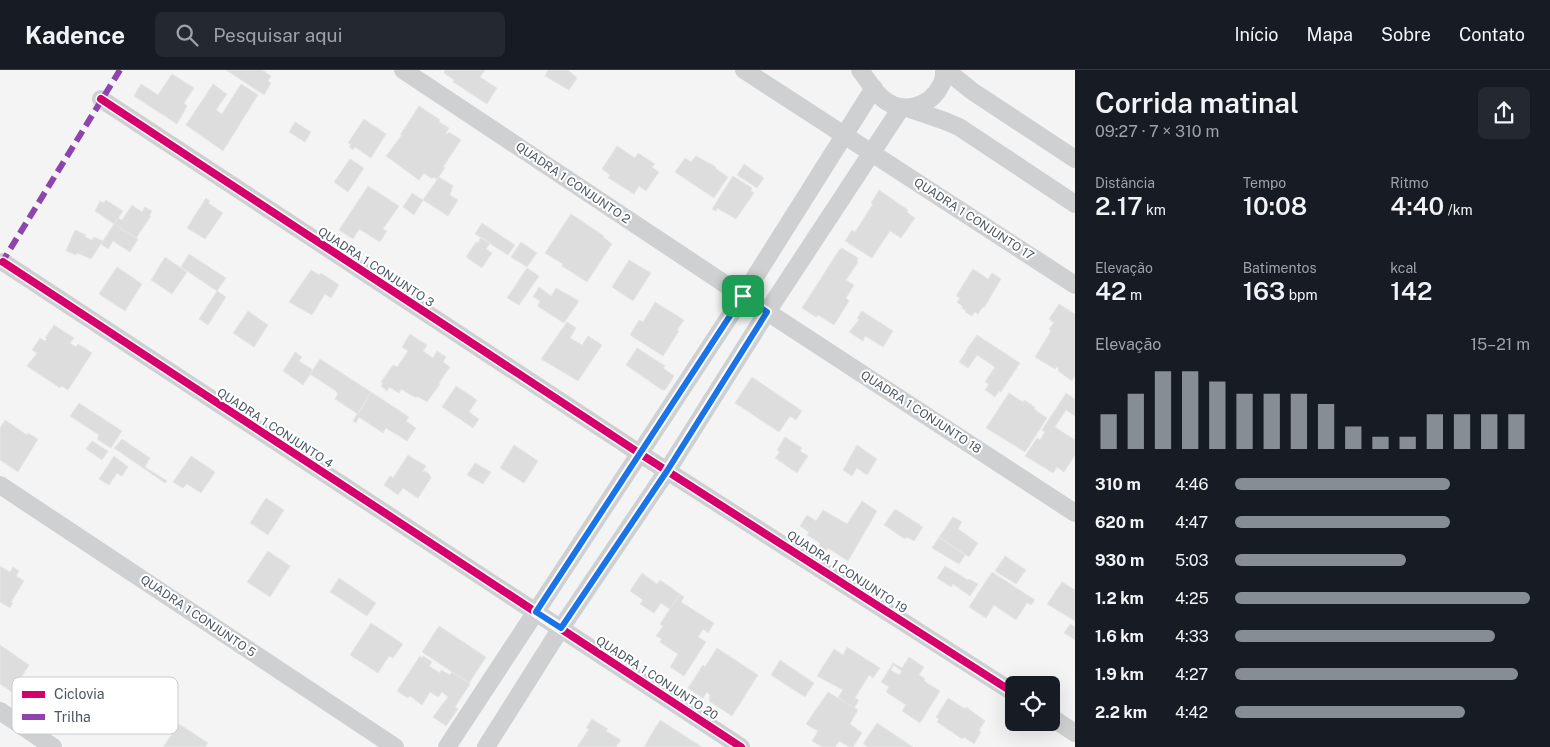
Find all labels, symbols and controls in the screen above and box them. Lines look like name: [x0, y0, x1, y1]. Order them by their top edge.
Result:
search box: [155, 12, 505, 57]
text: Kadence: [25, 21, 125, 49]
icon: search: [173, 21, 201, 49]
text: Pesquisar aqui: [213, 24, 342, 46]
text: Início: [1234, 24, 1279, 45]
text: Mapa: [1307, 24, 1353, 45]
text: Sobre: [1381, 24, 1431, 45]
text: Contato: [1459, 24, 1525, 45]
text: Corrida matinal: [1095, 86, 1299, 119]
button: share: [1478, 87, 1530, 139]
text: 09:27 · 7 × 310 m: [1095, 122, 1219, 141]
street label: QUADRA 1 CONJUNTO 2: [513, 139, 633, 227]
street label: QUADRA 1 CONJUNTO 17: [911, 175, 1037, 263]
text: Distância: [1095, 175, 1155, 191]
text: Tempo: [1243, 175, 1286, 191]
text: Ritmo: [1390, 175, 1429, 191]
text: 2.17: [1095, 191, 1143, 221]
text: 10:08: [1243, 191, 1307, 221]
text: 4:40: [1390, 191, 1444, 221]
text: km: [1143, 202, 1166, 218]
text: /km: [1444, 202, 1473, 218]
street label: QUADRA 1 CONJUNTO 3: [315, 224, 437, 310]
text: Elevação: [1095, 260, 1153, 276]
text: Batimentos: [1243, 260, 1317, 276]
text: kcal: [1390, 260, 1417, 276]
pin: [722, 275, 764, 317]
text: 42: [1095, 276, 1127, 306]
text: 163: [1243, 276, 1285, 306]
text: 142: [1390, 276, 1432, 306]
icon: arrive: [729, 282, 757, 310]
text: m: [1127, 287, 1142, 303]
text: bpm: [1285, 287, 1318, 303]
text: Elevação: [1095, 335, 1161, 354]
text: 15–21 m: [1471, 335, 1530, 354]
street label: QUADRA 1 CONJUNTO 18: [858, 368, 984, 456]
street label: QUADRA 1 CONJUNTO 4: [214, 385, 336, 471]
text: 310 m: [1095, 475, 1141, 494]
text: 4:46: [1175, 475, 1209, 494]
text: 620 m: [1095, 513, 1144, 532]
text: 4:47: [1175, 513, 1208, 532]
street label: QUADRA 1 CONJUNTO 19: [784, 528, 910, 616]
text: 930 m: [1095, 551, 1144, 570]
text: 5:03: [1175, 551, 1209, 570]
street label: QUADRA 1 CONJUNTO 5: [138, 572, 258, 660]
text: 1.2 km: [1095, 589, 1144, 608]
text: 4:25: [1175, 589, 1209, 608]
text: 1.6 km: [1095, 627, 1144, 646]
text: 4:33: [1175, 627, 1209, 646]
street label: QUADRA 1 CONJUNTO 20: [593, 633, 721, 723]
text: 1.9 km: [1095, 665, 1144, 684]
text: 4:27: [1175, 665, 1208, 684]
map controls: [1005, 676, 1060, 731]
button: locate: [1005, 676, 1060, 731]
legend: [12, 677, 178, 734]
text: Ciclovia: [54, 686, 105, 702]
text: 2.2 km: [1095, 703, 1147, 722]
text: 4:42: [1175, 703, 1208, 722]
text: Trilha: [54, 709, 91, 725]

